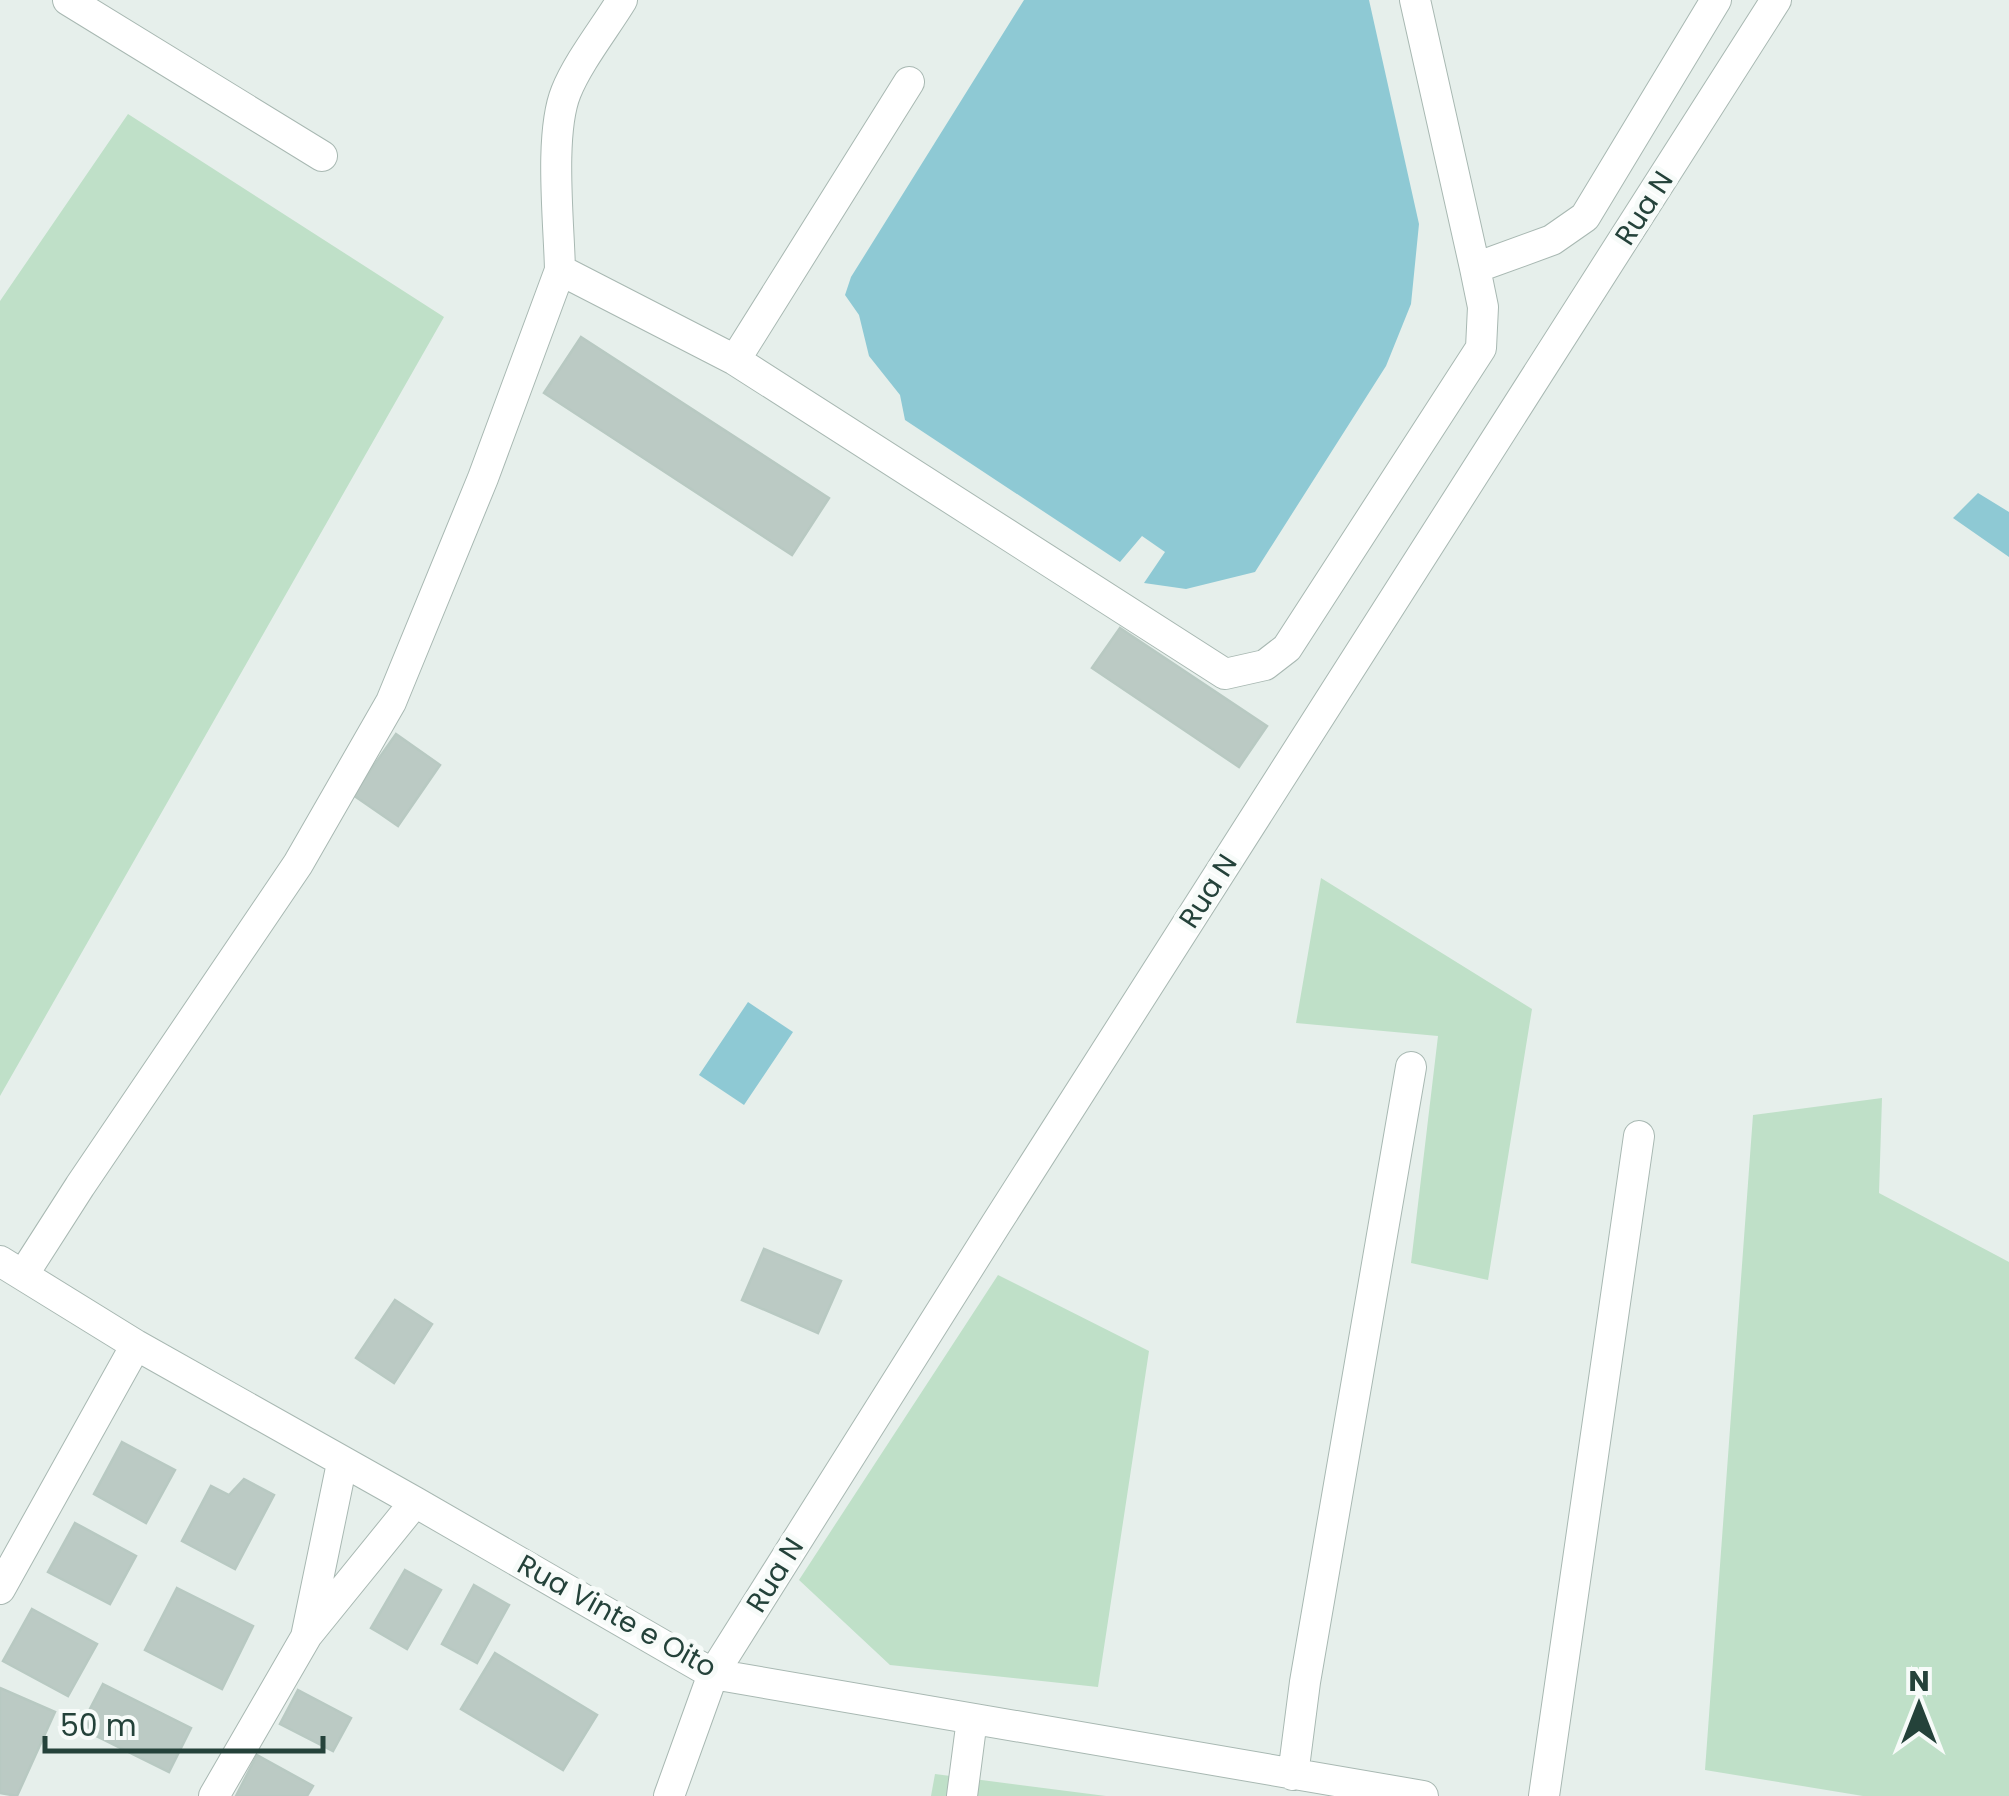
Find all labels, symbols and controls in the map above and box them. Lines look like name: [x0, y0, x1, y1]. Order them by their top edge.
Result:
street label: Rua N: [1606, 163, 1682, 253]
street label: Rua N: [1170, 846, 1246, 936]
street label: Rua N: [737, 1530, 813, 1620]
street label: Rua Vinte e Oito: [510, 1545, 724, 1687]
north arrow: [1869, 1656, 1969, 1756]
text: N: [1908, 1662, 1930, 1701]
scale bar: [45, 1691, 322, 1753]
text: 50 m: [60, 1704, 137, 1747]

